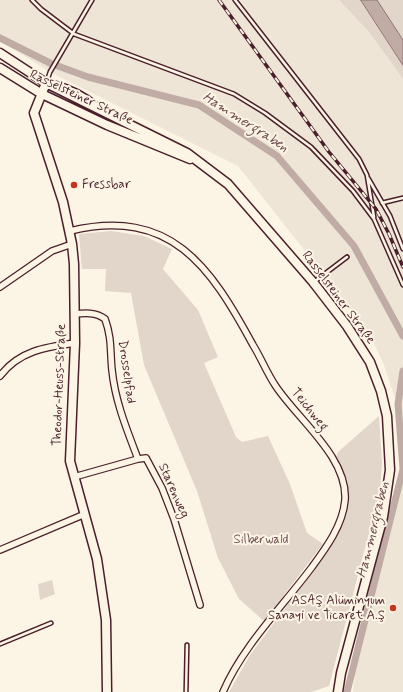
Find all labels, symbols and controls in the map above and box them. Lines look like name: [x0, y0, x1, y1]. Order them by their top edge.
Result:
street label: Rasselsteiner Straße: [27, 67, 135, 129]
water label: Hammergraben: [199, 89, 291, 157]
place label: Fressbar: [82, 177, 131, 193]
marker: Fressbar: [69, 180, 79, 190]
street label: Rasselsteiner Straße: [298, 248, 378, 348]
street label: Theodor-Heuss-Straße: [50, 323, 70, 447]
street label: Drosselpfad: [114, 339, 138, 405]
street label: Teichweg: [287, 385, 331, 435]
street label: Starenweg: [154, 461, 192, 521]
water label: Hammergraben: [354, 480, 394, 580]
park label: Silberwald: [233, 532, 289, 548]
place label: ASAŞ Alüminyum Sanayi ve Ticaret A.Ş: [268, 593, 385, 624]
marker: ASAŞ Alüminyum Sanayi ve Ticaret A.Ş: [388, 603, 398, 613]

